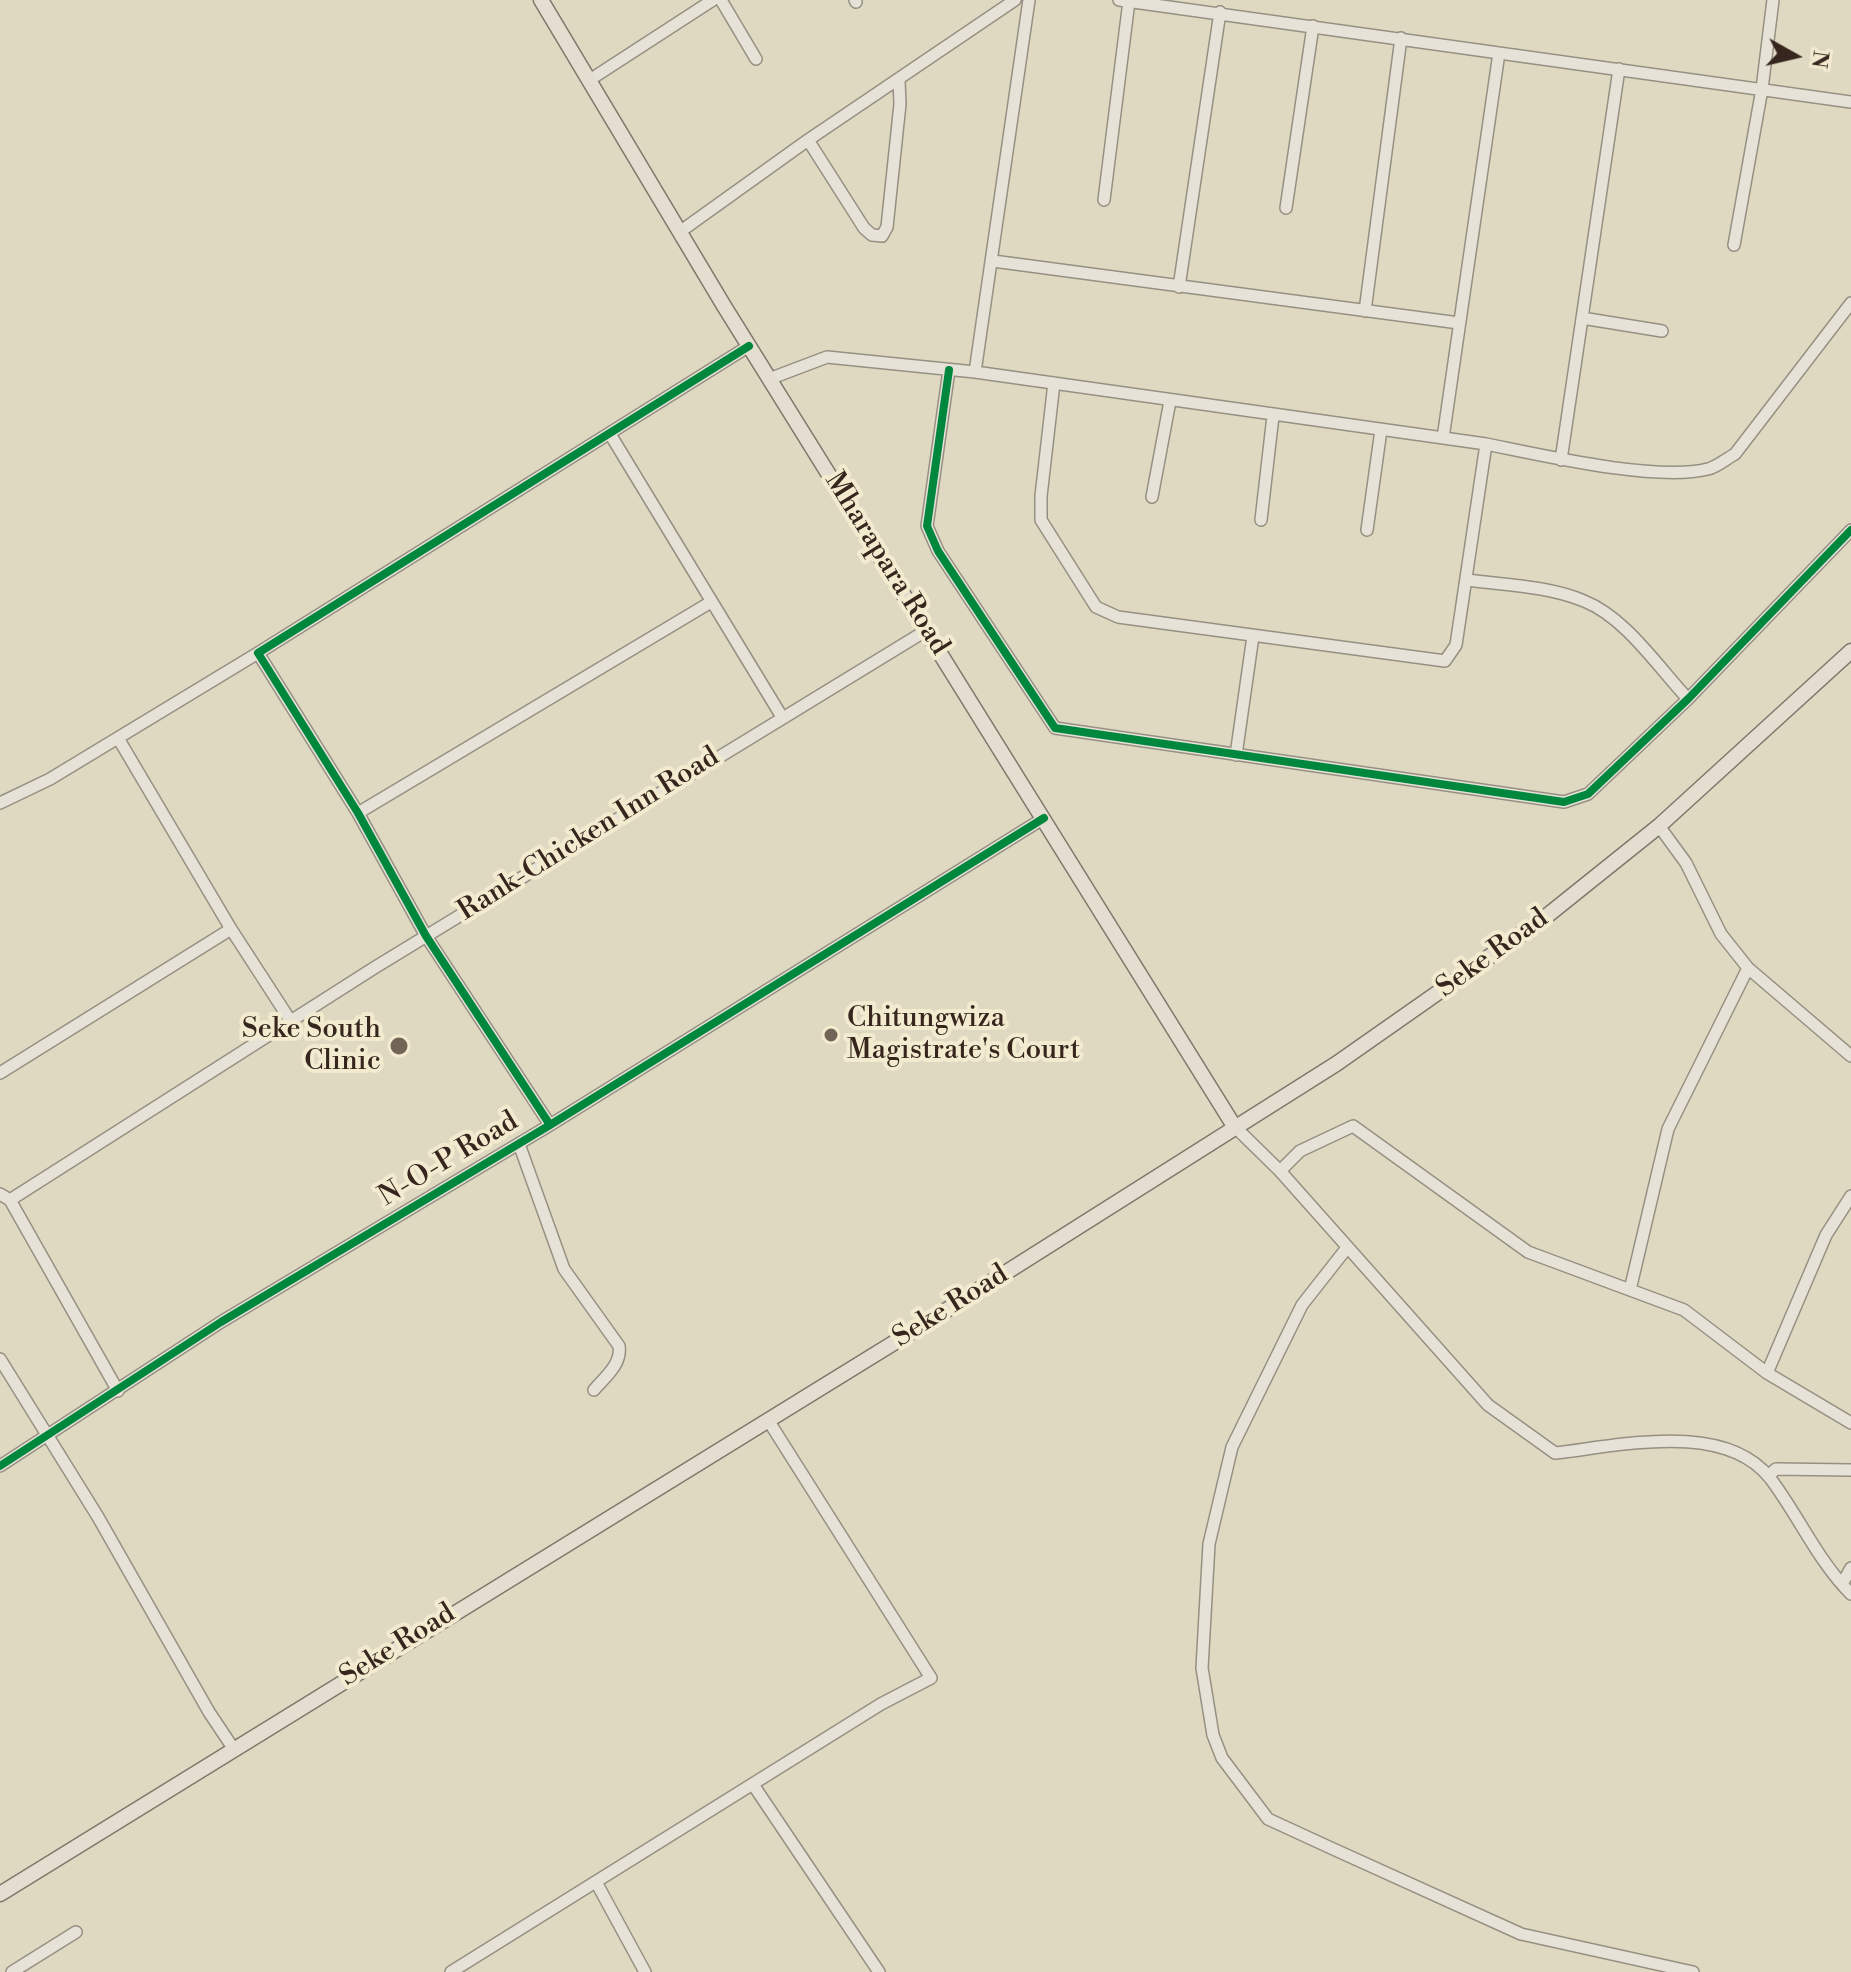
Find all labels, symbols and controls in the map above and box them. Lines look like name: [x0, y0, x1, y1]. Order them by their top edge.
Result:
north arrow: [1755, 16, 1835, 96]
text: N: [1805, 49, 1834, 70]
street label: Mharapara Road: [816, 466, 956, 662]
street label: Rank-Chicken Inn Road: [452, 741, 726, 929]
street label: Seke Road: [1431, 902, 1555, 1006]
place label: Chitungwiza Magistrate's Court: [847, 1002, 1080, 1068]
place label: Seke South Clinic: [242, 1013, 381, 1079]
marker: Chitungwiza Magistrate's Court: [822, 1026, 840, 1044]
marker: Seke South Clinic: [388, 1035, 410, 1057]
street label: N-O-P Road: [373, 1105, 525, 1215]
street label: Seke Road: [887, 1258, 1015, 1356]
street label: Seke Road: [334, 1597, 462, 1695]

